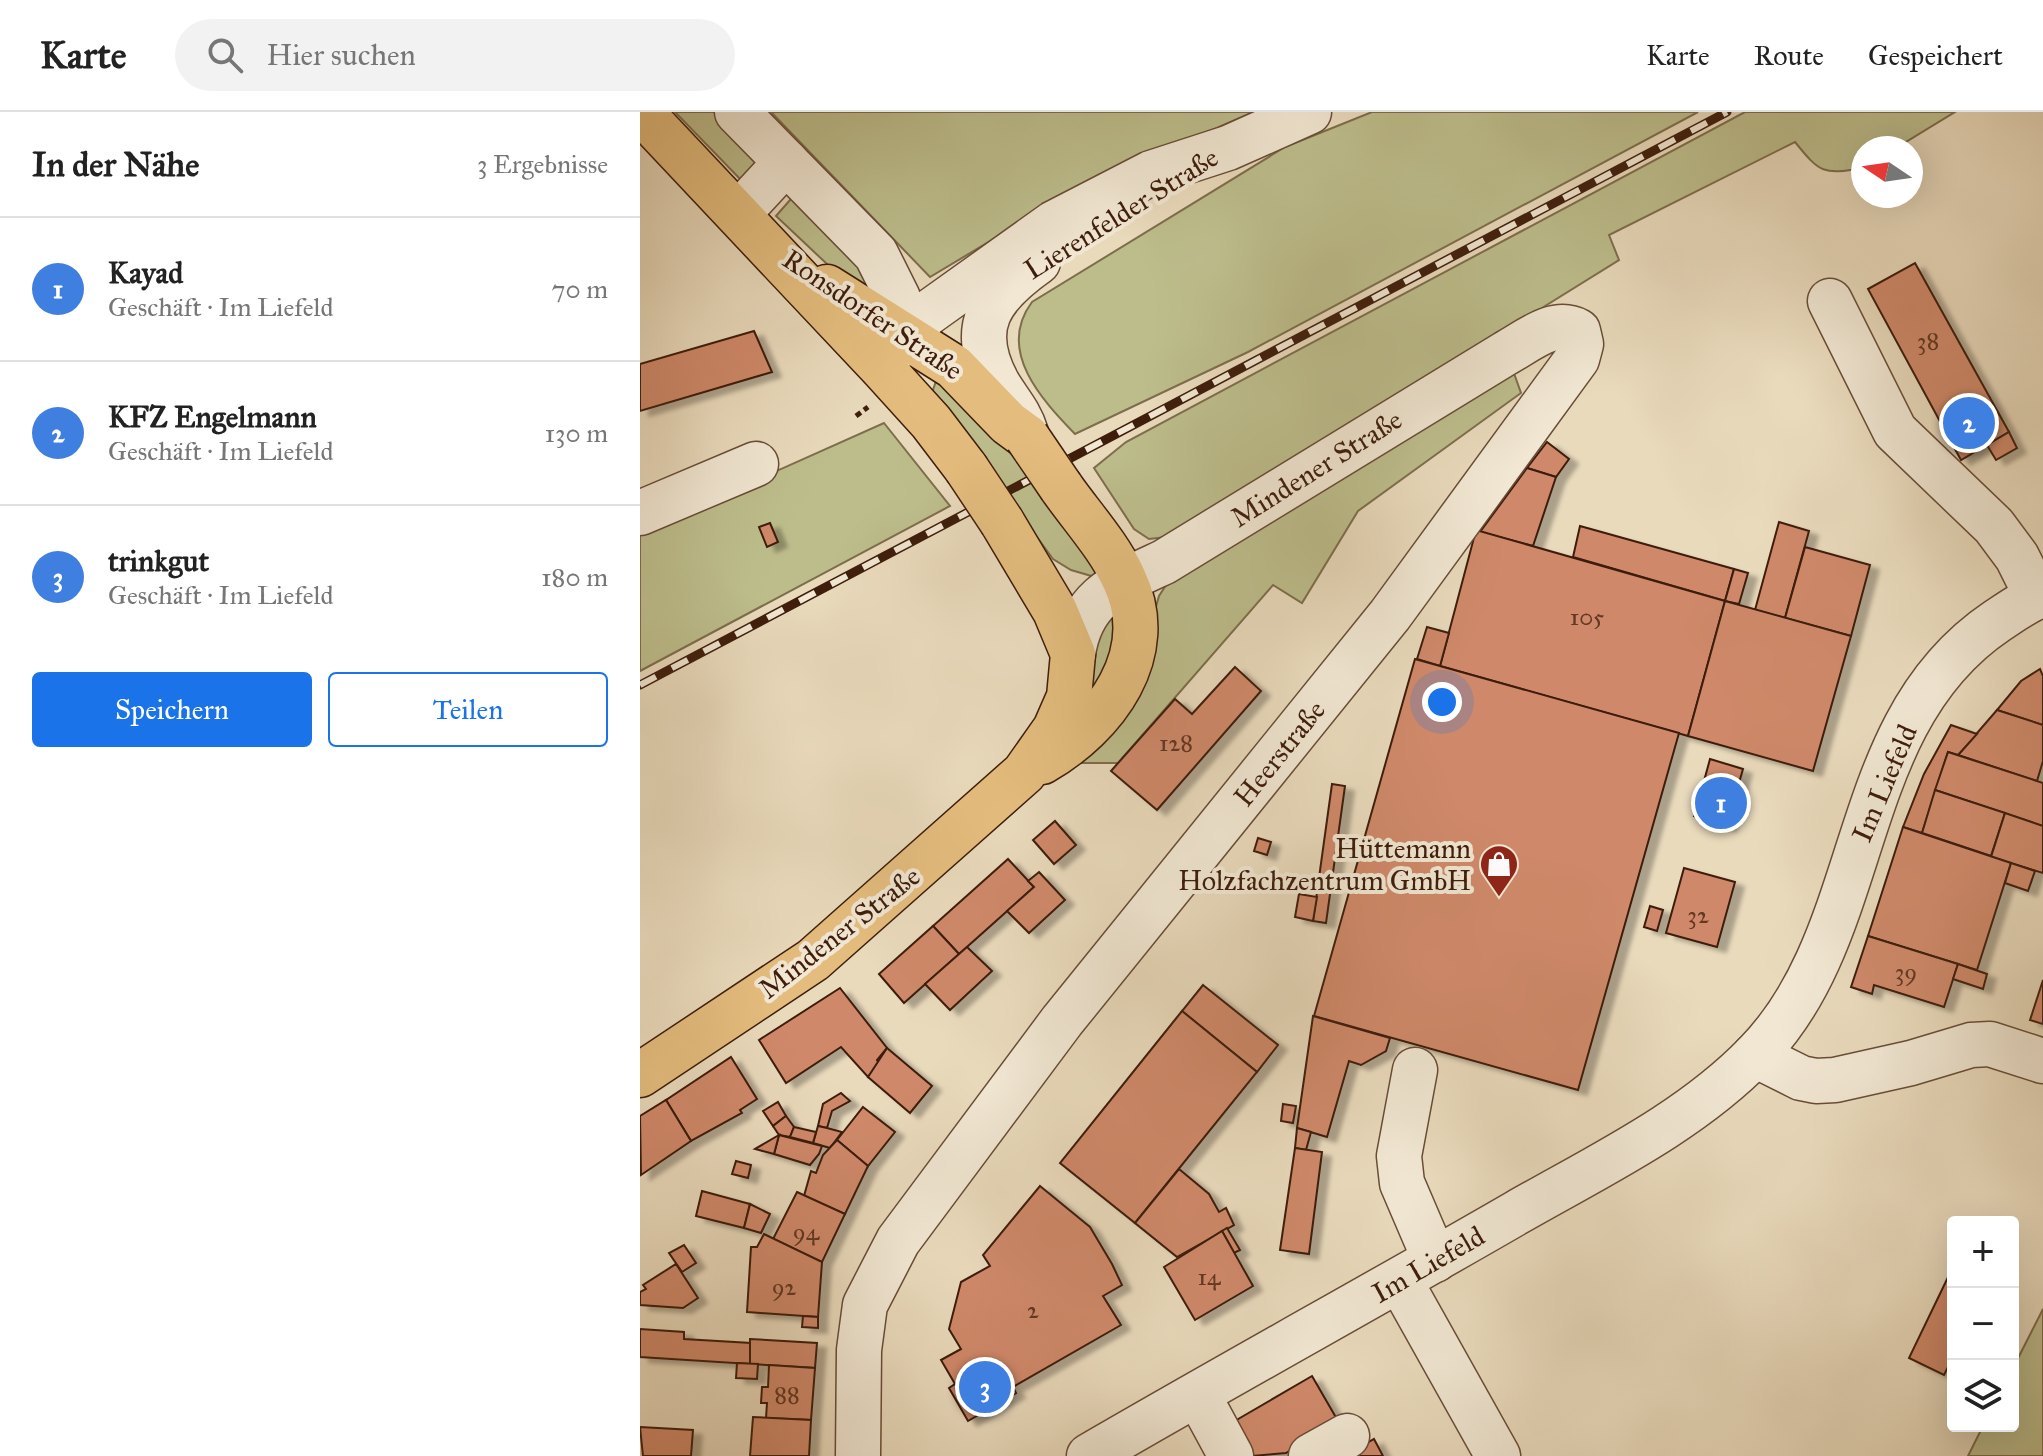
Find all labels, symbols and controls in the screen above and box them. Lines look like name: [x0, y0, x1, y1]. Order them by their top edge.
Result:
search box: [175, 19, 735, 91]
text: Karte: [40, 32, 127, 78]
icon: search: [203, 33, 247, 77]
text: Hier suchen: [267, 37, 416, 73]
text: Karte: [1646, 38, 1710, 73]
text: Route: [1754, 38, 1824, 73]
text: Gespeichert: [1868, 38, 2003, 73]
north arrow: [1851, 136, 1923, 208]
street label: Lierenfelder Straße: [1018, 140, 1225, 287]
text: In der Nähe: [32, 144, 199, 185]
text: 3 Ergebnisse: [477, 148, 608, 180]
street label: Ronsdorfer Straße: [776, 241, 969, 388]
text: Kayad: [108, 255, 183, 291]
text: 1: [53, 273, 63, 305]
text: 70 m: [552, 273, 608, 305]
text: Geschäft · Im Liefeld: [108, 291, 334, 323]
house number: 38: [1917, 326, 1939, 356]
pin: 2: [1943, 393, 1995, 453]
text: KFZ Engelmann: [108, 399, 317, 435]
street label: Mindener Straße: [1224, 402, 1408, 535]
text: 2: [52, 417, 64, 449]
text: 130 m: [545, 417, 608, 449]
text: Geschäft · Im Liefeld: [108, 435, 334, 467]
text: trinkgut: [108, 543, 209, 579]
text: 3: [53, 561, 63, 593]
text: 180 m: [541, 561, 608, 593]
text: Geschäft · Im Liefeld: [108, 579, 334, 611]
house number: 105: [1570, 602, 1604, 632]
button: Speichern: [32, 672, 312, 747]
button: Teilen: [328, 672, 608, 747]
your location: [1422, 682, 1462, 722]
street label: Heerstraße: [1226, 693, 1333, 813]
street label: Im Liefeld: [1844, 719, 1925, 847]
house number: 128: [1159, 728, 1193, 758]
pin: 1: [1695, 773, 1747, 833]
place label: Hüttemann Holzfachzentrum GmbH: [1178, 831, 1471, 898]
shop icon: Hüttemann Holzfachzentrum GmbH: [1478, 843, 1520, 898]
street label: Mindener Straße: [752, 858, 927, 1006]
house number: 32: [1687, 900, 1709, 930]
house number: 39: [1895, 957, 1917, 987]
map controls: [1947, 1216, 2019, 1432]
button: +: [1947, 1216, 2019, 1288]
house number: 94: [793, 1217, 820, 1247]
street label: Im Liefeld: [1366, 1218, 1491, 1311]
house number: 14: [1198, 1262, 1221, 1292]
house number: 92: [772, 1272, 797, 1302]
button: −: [1947, 1288, 2019, 1360]
house number: 2: [1027, 1295, 1039, 1325]
pin: 3: [959, 1357, 1011, 1417]
button: layers: [1947, 1360, 2019, 1432]
house number: 88: [774, 1380, 800, 1410]

